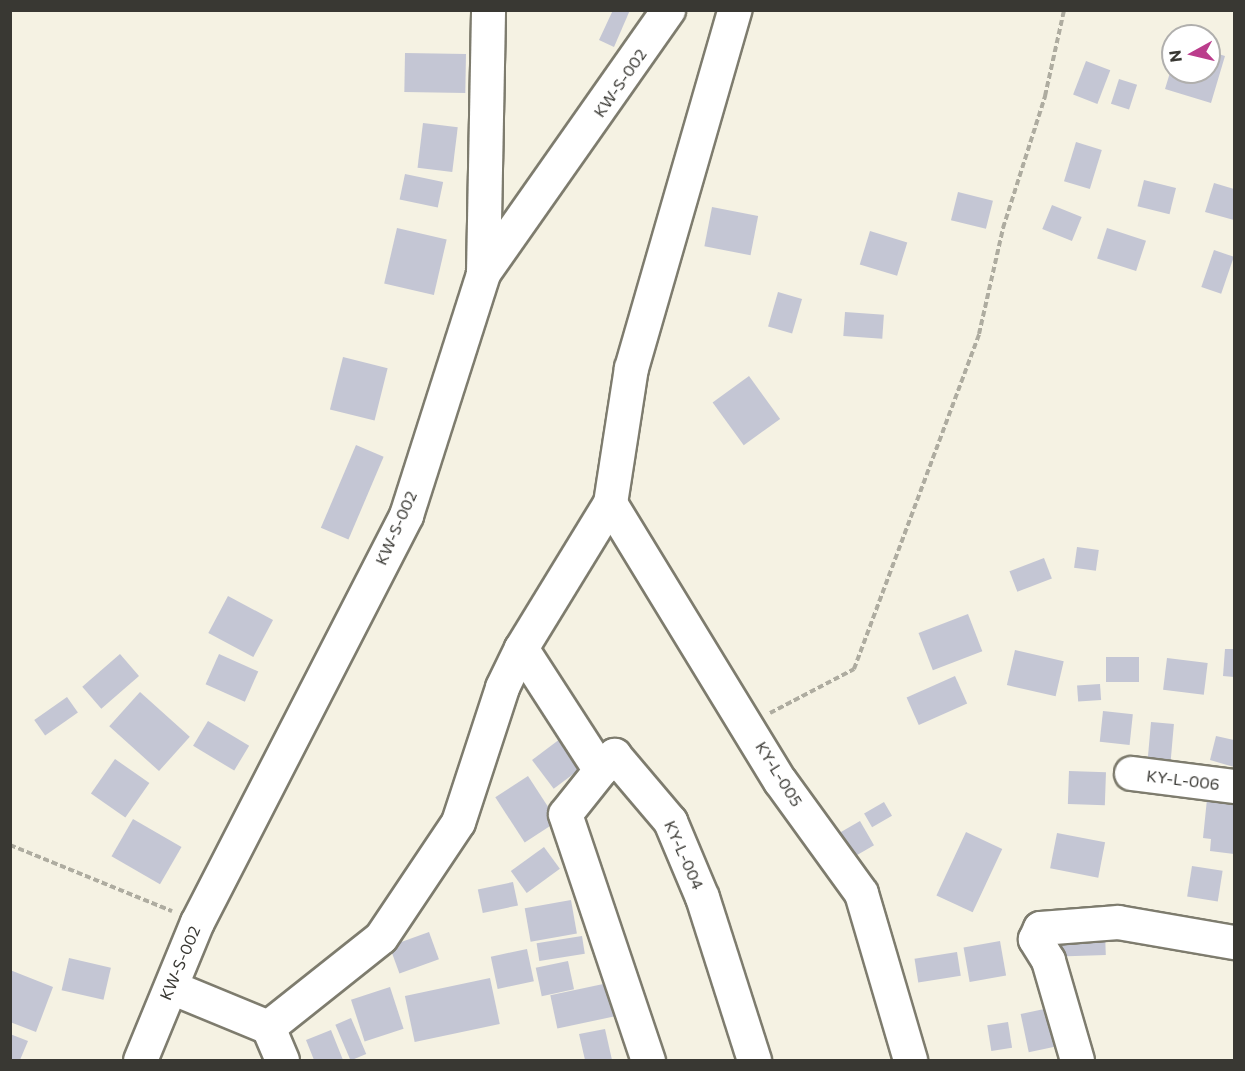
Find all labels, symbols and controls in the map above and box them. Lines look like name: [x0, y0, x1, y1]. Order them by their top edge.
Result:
north arrow: [1161, 24, 1221, 84]
street label: KW-S-002: [590, 45, 650, 121]
text: N: [1164, 49, 1185, 64]
street label: KW-S-002: [371, 488, 421, 568]
street label: KY-L-005: [752, 738, 806, 810]
street label: KY-L-006: [1145, 766, 1221, 794]
street label: KY-L-004: [660, 818, 708, 892]
street label: KW-S-002: [156, 923, 204, 1003]

